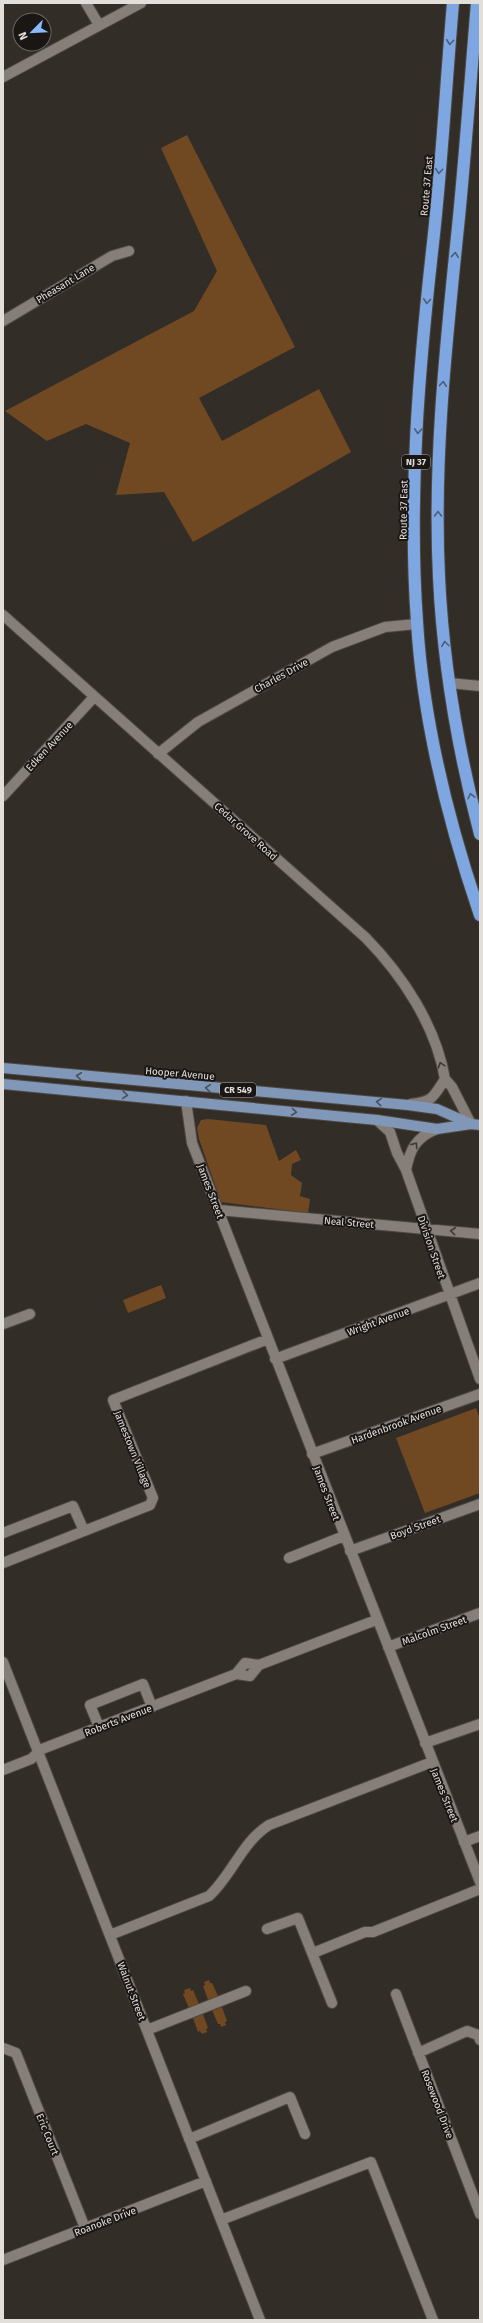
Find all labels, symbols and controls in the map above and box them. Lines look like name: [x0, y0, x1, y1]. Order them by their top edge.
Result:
north arrow: [12, 12, 52, 52]
text: N: [16, 30, 31, 42]
one-way arrow: [445, 39, 454, 45]
street label: Route 37 East: [418, 155, 436, 216]
one-way arrow: [434, 168, 443, 174]
one-way arrow: [450, 252, 459, 258]
street label: Pheasant Lane: [34, 262, 97, 306]
one-way arrow: [423, 298, 432, 304]
one-way arrow: [439, 381, 448, 388]
one-way arrow: [413, 427, 422, 434]
road number: NJ 37: [402, 455, 430, 469]
street label: Route 37 East: [397, 480, 411, 540]
one-way arrow: [434, 511, 442, 517]
one-way arrow: [441, 641, 450, 647]
street label: Charles Drive: [252, 656, 311, 696]
street label: Edken Avenue: [24, 719, 76, 774]
one-way arrow: [467, 793, 475, 799]
street label: Cedar Grove Road: [211, 800, 279, 863]
one-way arrow: [437, 1061, 446, 1068]
street label: Hooper Avenue: [145, 1065, 215, 1083]
one-way arrow: [76, 1072, 82, 1081]
one-way arrow: [205, 1083, 211, 1092]
road number: CR 549: [220, 1083, 256, 1097]
one-way arrow: [122, 1090, 129, 1099]
one-way arrow: [376, 1098, 383, 1107]
one-way arrow: [291, 1107, 297, 1116]
one-way arrow: [410, 1142, 417, 1149]
street label: James Street: [194, 1163, 226, 1220]
street label: Division Street: [415, 1214, 448, 1281]
street label: Neal Street: [323, 1215, 375, 1231]
one-way arrow: [450, 1227, 456, 1236]
street label: Wright Avenue: [346, 1305, 411, 1339]
street label: Hardenbrook Avenue: [350, 1403, 443, 1447]
street label: Jamestown Village: [111, 1409, 153, 1490]
street label: James Street: [310, 1465, 342, 1522]
street label: Boyd Street: [389, 1513, 442, 1543]
street label: Malcolm Street: [400, 1614, 469, 1648]
street label: Roberts Avenue: [83, 1703, 154, 1739]
street label: James Street: [428, 1767, 460, 1824]
street label: Walnut Street: [114, 1961, 148, 2022]
street label: Rosewood Drive: [418, 2068, 456, 2140]
street label: Eric Court: [33, 2112, 61, 2157]
street label: Roanoke Drive: [73, 2205, 138, 2239]

